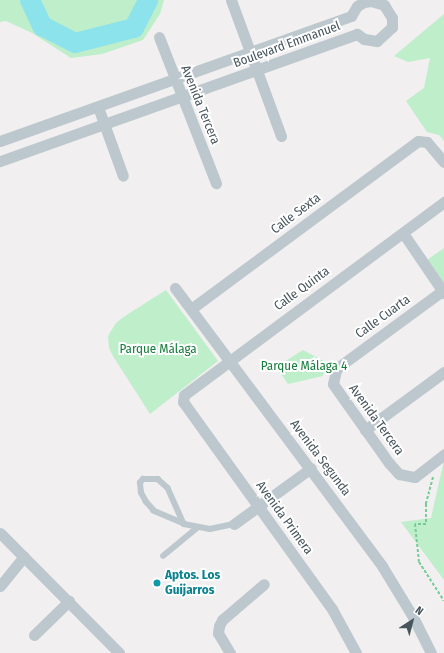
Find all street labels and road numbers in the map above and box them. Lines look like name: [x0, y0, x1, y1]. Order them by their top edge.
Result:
street label: Boulevard Emmanuel: [231, 18, 343, 72]
street label: Avenida Tercera: [177, 63, 223, 147]
street label: Calle Sexta: [268, 190, 324, 238]
street label: Calle Quinta: [271, 264, 333, 314]
street label: Calle Cuarta: [353, 292, 413, 342]
street label: Avenida Tercera: [345, 382, 407, 458]
street label: Avenida Segunda: [286, 417, 354, 499]
street label: Avenida Primera: [252, 478, 316, 558]

